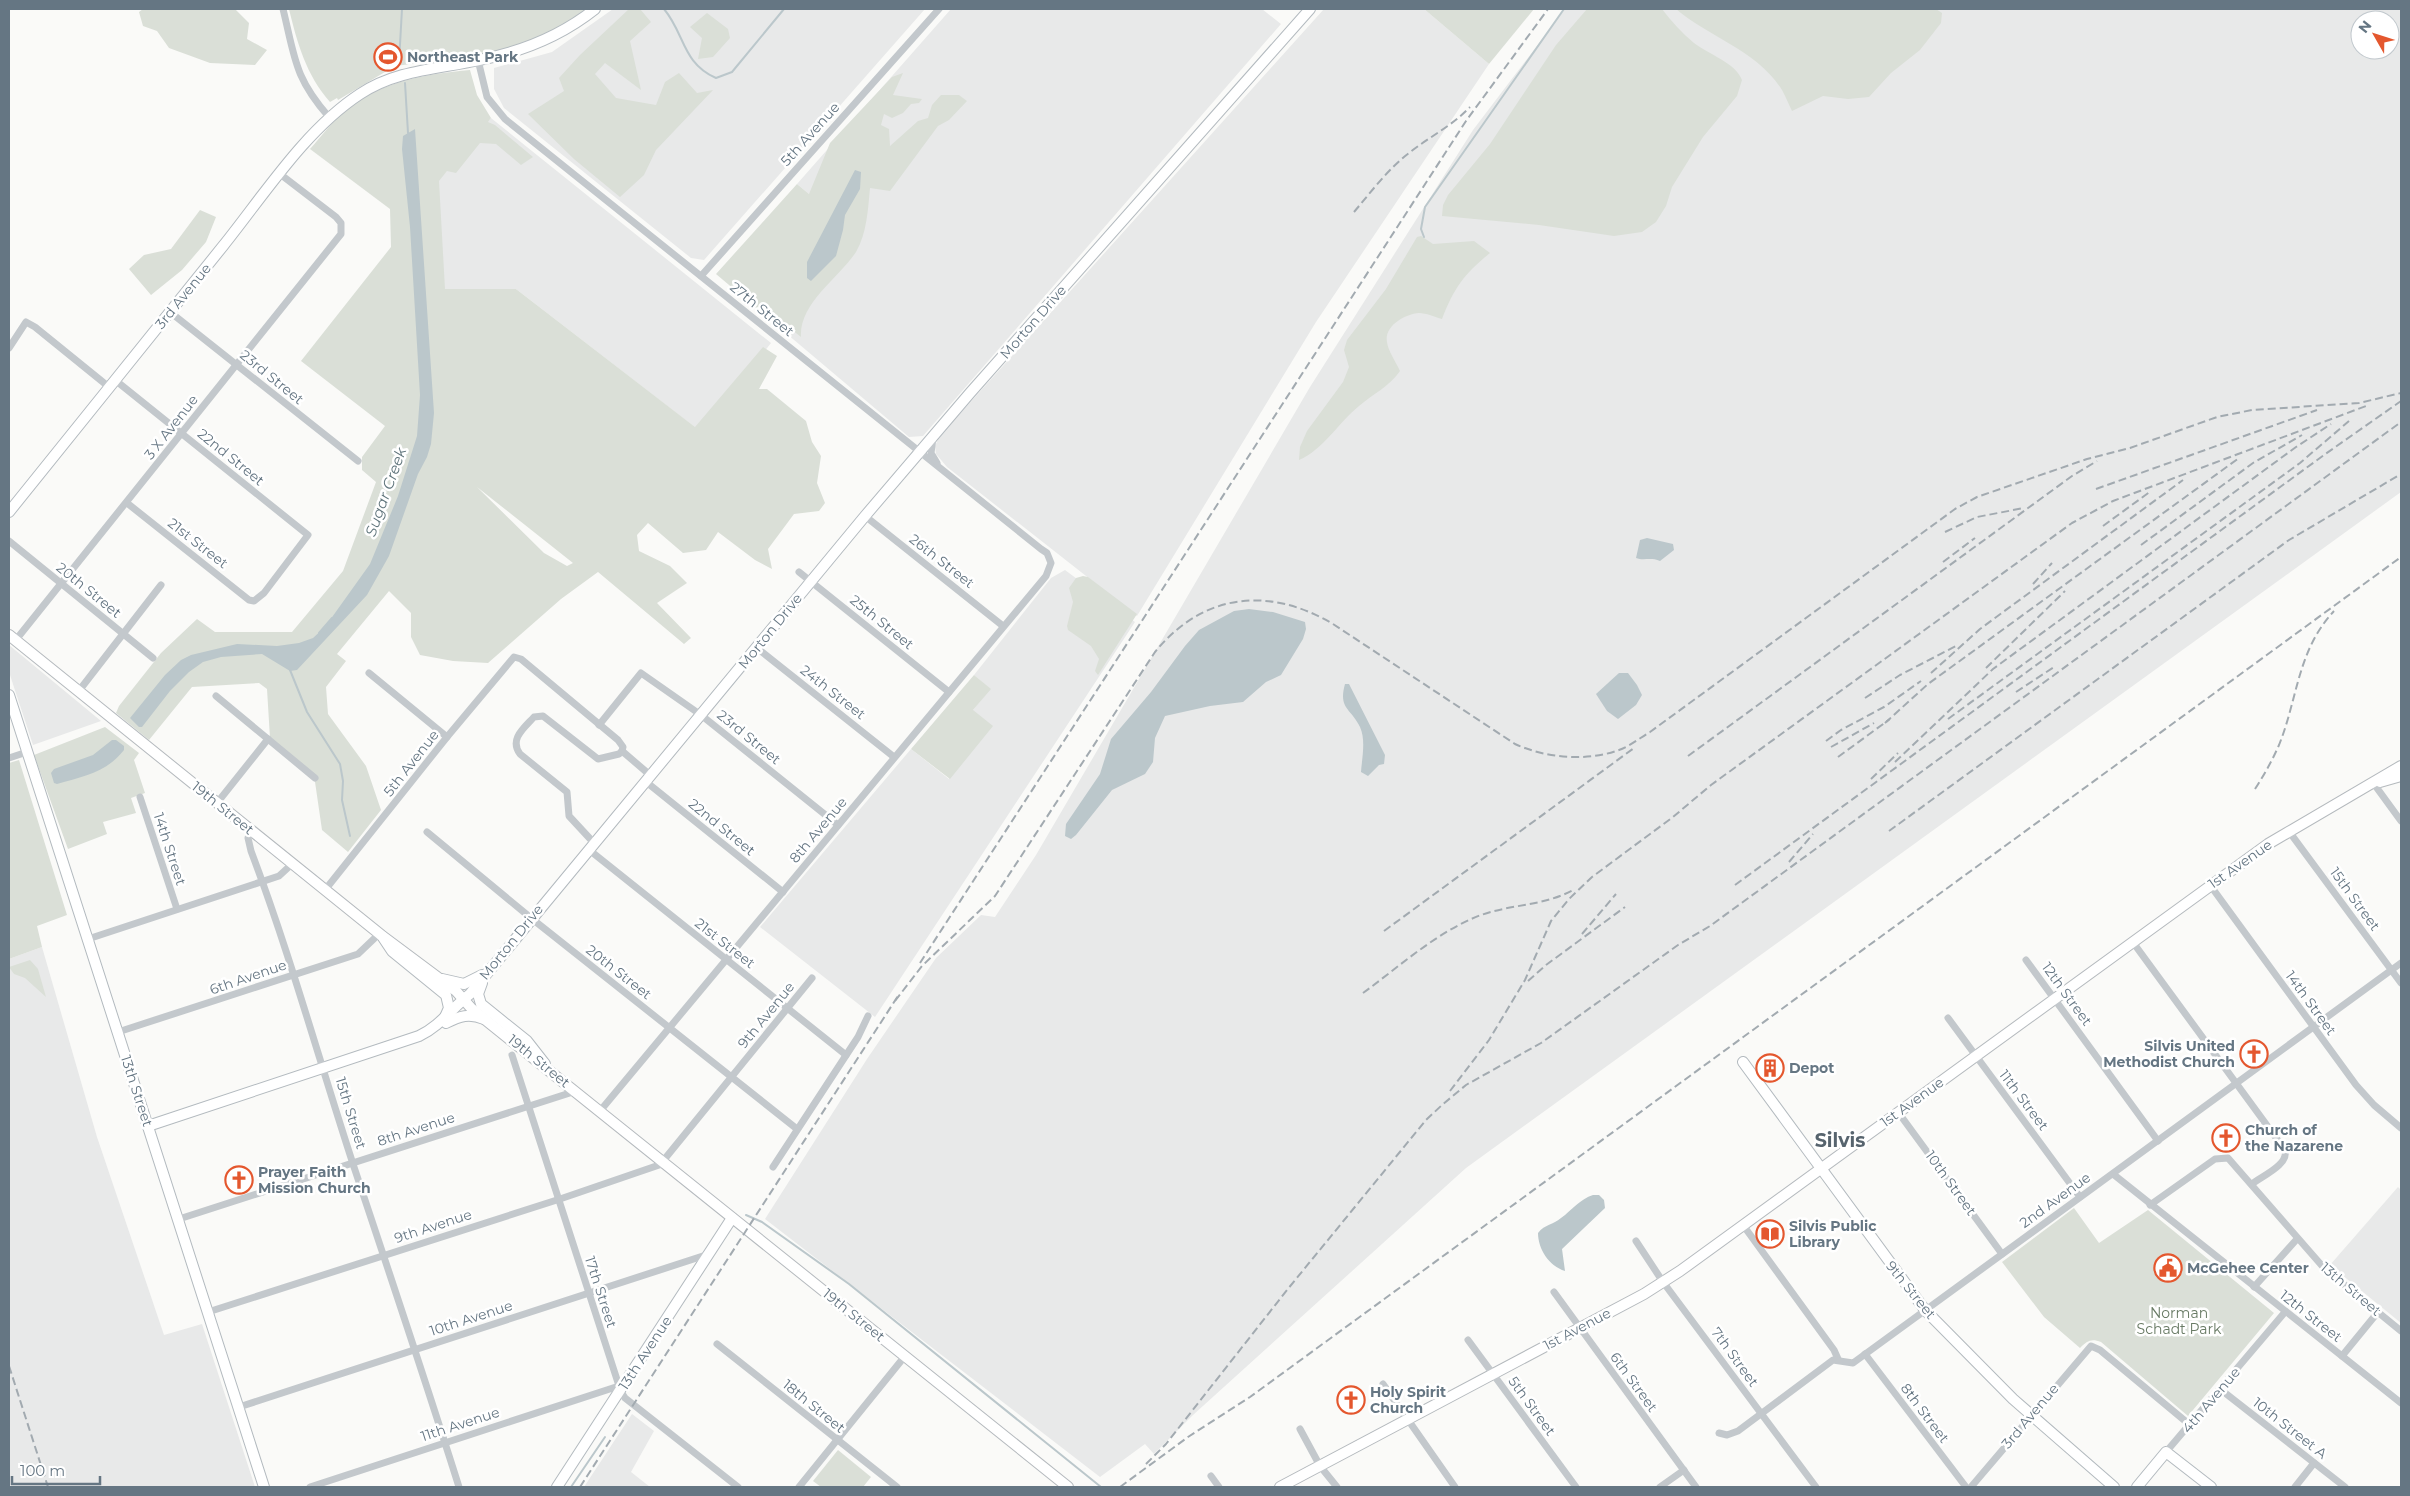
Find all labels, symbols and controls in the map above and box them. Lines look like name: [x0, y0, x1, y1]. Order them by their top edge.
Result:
north arrow: [2350, 10, 2400, 60]
text: N: [2354, 17, 2375, 37]
sports icon: Northeast Park: [373, 42, 403, 72]
place label: Northeast Park: [407, 48, 519, 66]
street label: 5th Avenue: [777, 98, 843, 170]
street label: 3rd Avenue: [151, 260, 215, 332]
street label: 27th Street: [726, 278, 798, 340]
street label: Morton Drive: [996, 281, 1070, 363]
street label: 23rd Street: [237, 346, 308, 408]
street label: 3 X Avenue: [140, 391, 202, 463]
street label: 22nd Street: [194, 425, 268, 490]
water label: Sugar Creek: [361, 444, 411, 539]
street label: 21st Street: [164, 514, 232, 572]
street label: 26th Street: [906, 530, 978, 592]
street label: 20th Street: [53, 558, 125, 622]
street label: Morton Drive: [734, 590, 806, 672]
street label: 25th Street: [846, 591, 918, 653]
street label: 24th Street: [797, 661, 870, 723]
street label: 23rd Street: [714, 706, 785, 768]
street label: 5th Avenue: [379, 726, 443, 800]
street label: 19th Street: [188, 777, 258, 839]
street label: 8th Avenue: [785, 793, 851, 867]
street label: 22nd Street: [685, 795, 759, 860]
street label: 14th Street: [150, 810, 190, 888]
street label: 1st Avenue: [2204, 835, 2276, 893]
street label: 15th Street: [2326, 864, 2384, 935]
street label: Morton Drive: [475, 901, 547, 983]
street label: 21st Street: [691, 914, 759, 972]
street label: 20th Street: [583, 941, 656, 1003]
street label: 6th Avenue: [207, 955, 289, 999]
street label: 12th Street: [2038, 959, 2096, 1030]
street label: 14th Street: [2282, 967, 2341, 1039]
street label: 9th Avenue: [734, 978, 798, 1052]
street label: 19th Street: [504, 1030, 574, 1092]
place label: Silvis United Methodist Church: [2103, 1037, 2235, 1071]
church icon: Silvis United Methodist Church: [2239, 1039, 2269, 1069]
street label: 13th Street: [117, 1053, 157, 1129]
building icon: Depot: [1755, 1053, 1785, 1083]
place label: Depot: [1789, 1059, 1834, 1077]
street label: 11th Street: [1995, 1066, 2053, 1134]
street label: 1st Avenue: [1877, 1073, 1947, 1131]
street label: 15th Street: [332, 1075, 371, 1151]
street label: 8th Avenue: [375, 1108, 457, 1150]
place label: Church of the Nazarene: [2245, 1121, 2343, 1155]
church icon: Church of the Nazarene: [2211, 1123, 2241, 1153]
district label: Silvis: [1815, 1129, 1865, 1152]
street label: 10th Street: [1921, 1147, 1981, 1219]
place label: Prayer Faith Mission Church: [258, 1163, 371, 1197]
church icon: Prayer Faith Mission Church: [224, 1165, 254, 1195]
street label: 2nd Avenue: [2016, 1168, 2094, 1232]
street label: 9th Avenue: [392, 1205, 474, 1247]
place label: Silvis Public Library: [1789, 1217, 1877, 1251]
library icon: Silvis Public Library: [1755, 1219, 1785, 1249]
public building icon: McGehee Center: [2153, 1253, 2183, 1283]
street label: 17th Street: [581, 1254, 621, 1330]
street label: 9th Street: [1882, 1257, 1940, 1323]
street label: 13th Street: [2317, 1258, 2385, 1320]
place label: McGehee Center: [2187, 1259, 2309, 1277]
street label: 19th Street: [819, 1284, 889, 1346]
street label: 12th Street: [2276, 1286, 2346, 1346]
street label: 10th Avenue: [427, 1296, 515, 1340]
street label: 1st Avenue: [1540, 1304, 1614, 1354]
park label: Norman Schadt Park: [2137, 1304, 2222, 1338]
street label: 13th Avenue: [614, 1313, 676, 1393]
street label: 7th Street: [1707, 1324, 1763, 1391]
street label: 6th Street: [1606, 1349, 1662, 1416]
street label: 4th Avenue: [2178, 1363, 2244, 1437]
street label: 5th Street: [1504, 1373, 1560, 1439]
street label: 18th Street: [779, 1375, 849, 1437]
street label: 8th Street: [1897, 1380, 1953, 1447]
street label: 3rd Avenue: [1998, 1380, 2062, 1452]
place label: Holy Spirit Church: [1370, 1383, 1446, 1417]
church icon: Holy Spirit Church: [1336, 1385, 1366, 1415]
street label: 10th Street A: [2249, 1393, 2331, 1463]
street label: 11th Avenue: [418, 1403, 502, 1445]
scale bar: [12, 1454, 100, 1486]
text: 100 m: [20, 1461, 65, 1480]

